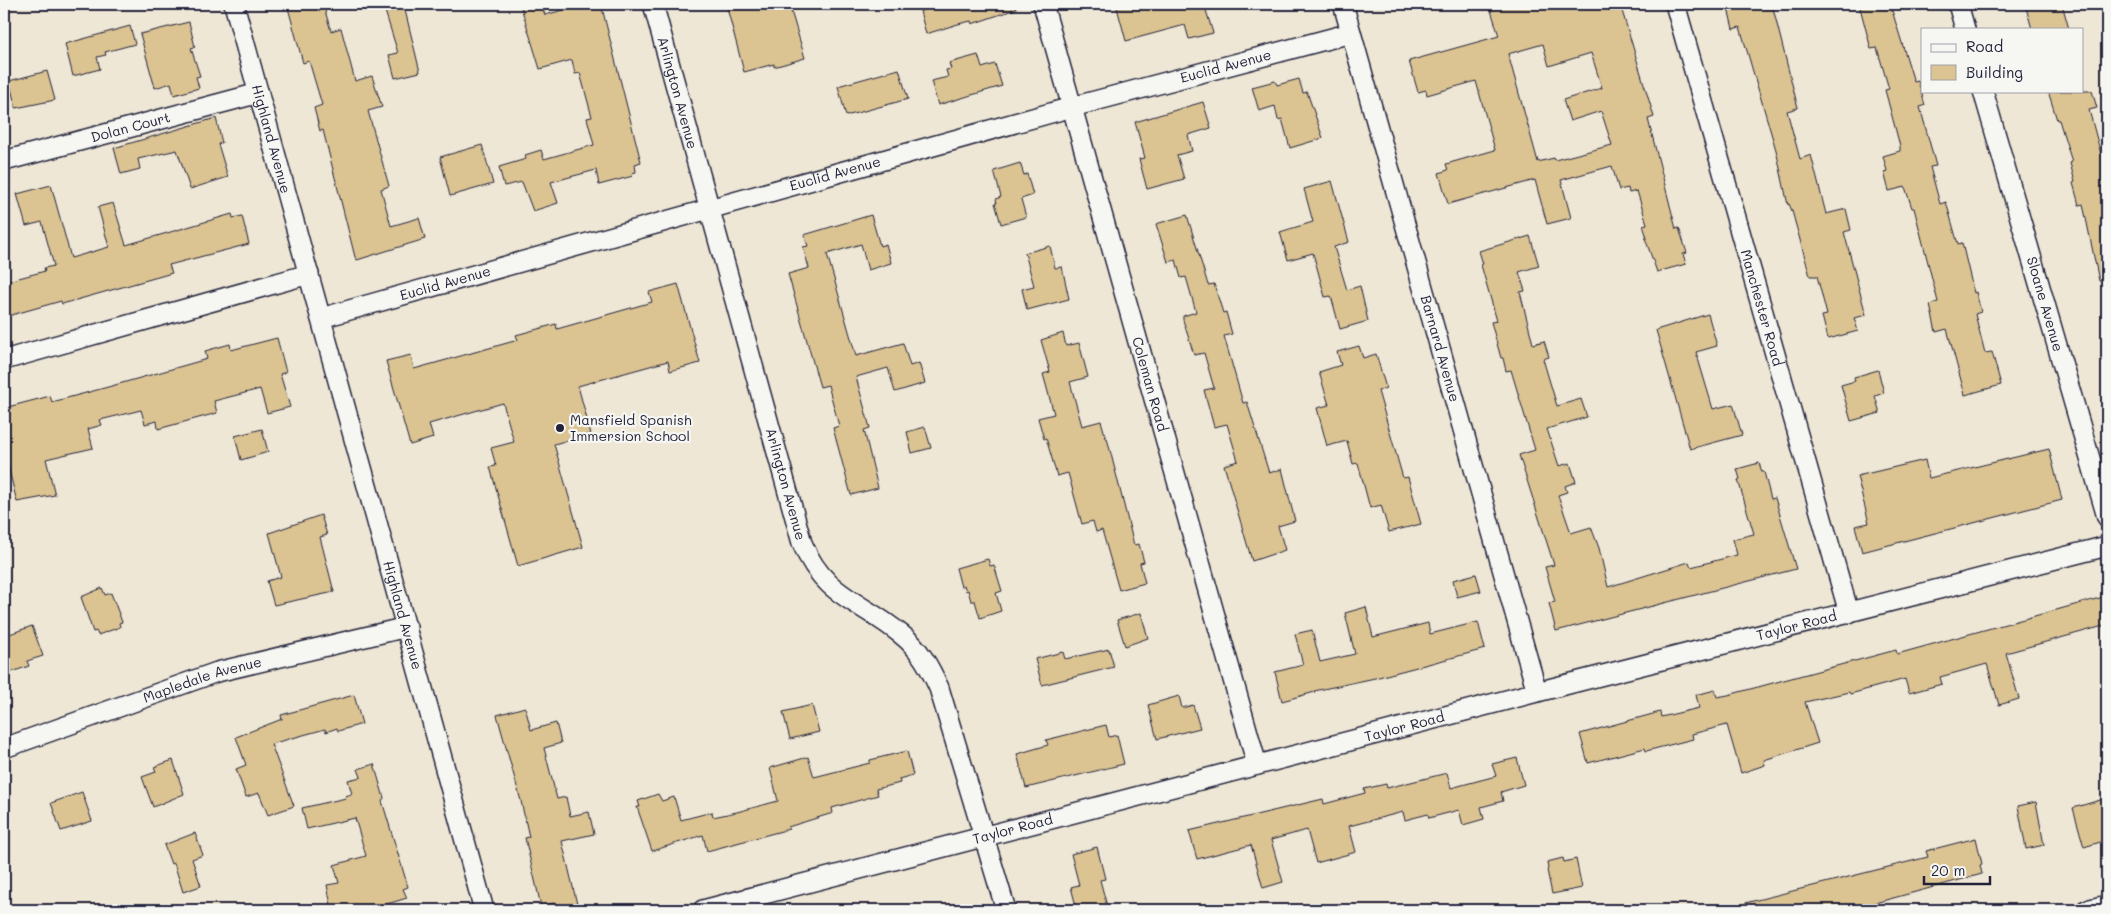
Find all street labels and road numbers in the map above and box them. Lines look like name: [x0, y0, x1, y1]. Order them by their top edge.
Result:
street label: Arlington Avenue: [653, 34, 703, 151]
street label: Euclid Avenue: [1178, 45, 1273, 87]
street label: Highland Avenue: [248, 82, 296, 195]
street label: Dolan Court: [89, 107, 172, 146]
street label: Euclid Avenue: [787, 151, 883, 195]
street label: Manchester Road: [1737, 247, 1788, 368]
street label: Sloane Avenue: [2023, 254, 2068, 354]
street label: Euclid Avenue: [397, 261, 493, 304]
street label: Barnard Avenue: [1417, 293, 1465, 404]
street label: Coleman Road: [1128, 335, 1173, 434]
street label: Arlington Avenue: [762, 426, 811, 542]
street label: Highland Avenue: [379, 558, 427, 672]
street label: Taylor Road: [1754, 606, 1839, 644]
street label: Mapledale Avenue: [140, 652, 263, 707]
street label: Taylor Road: [1362, 707, 1447, 746]
street label: Taylor Road: [970, 809, 1055, 848]

